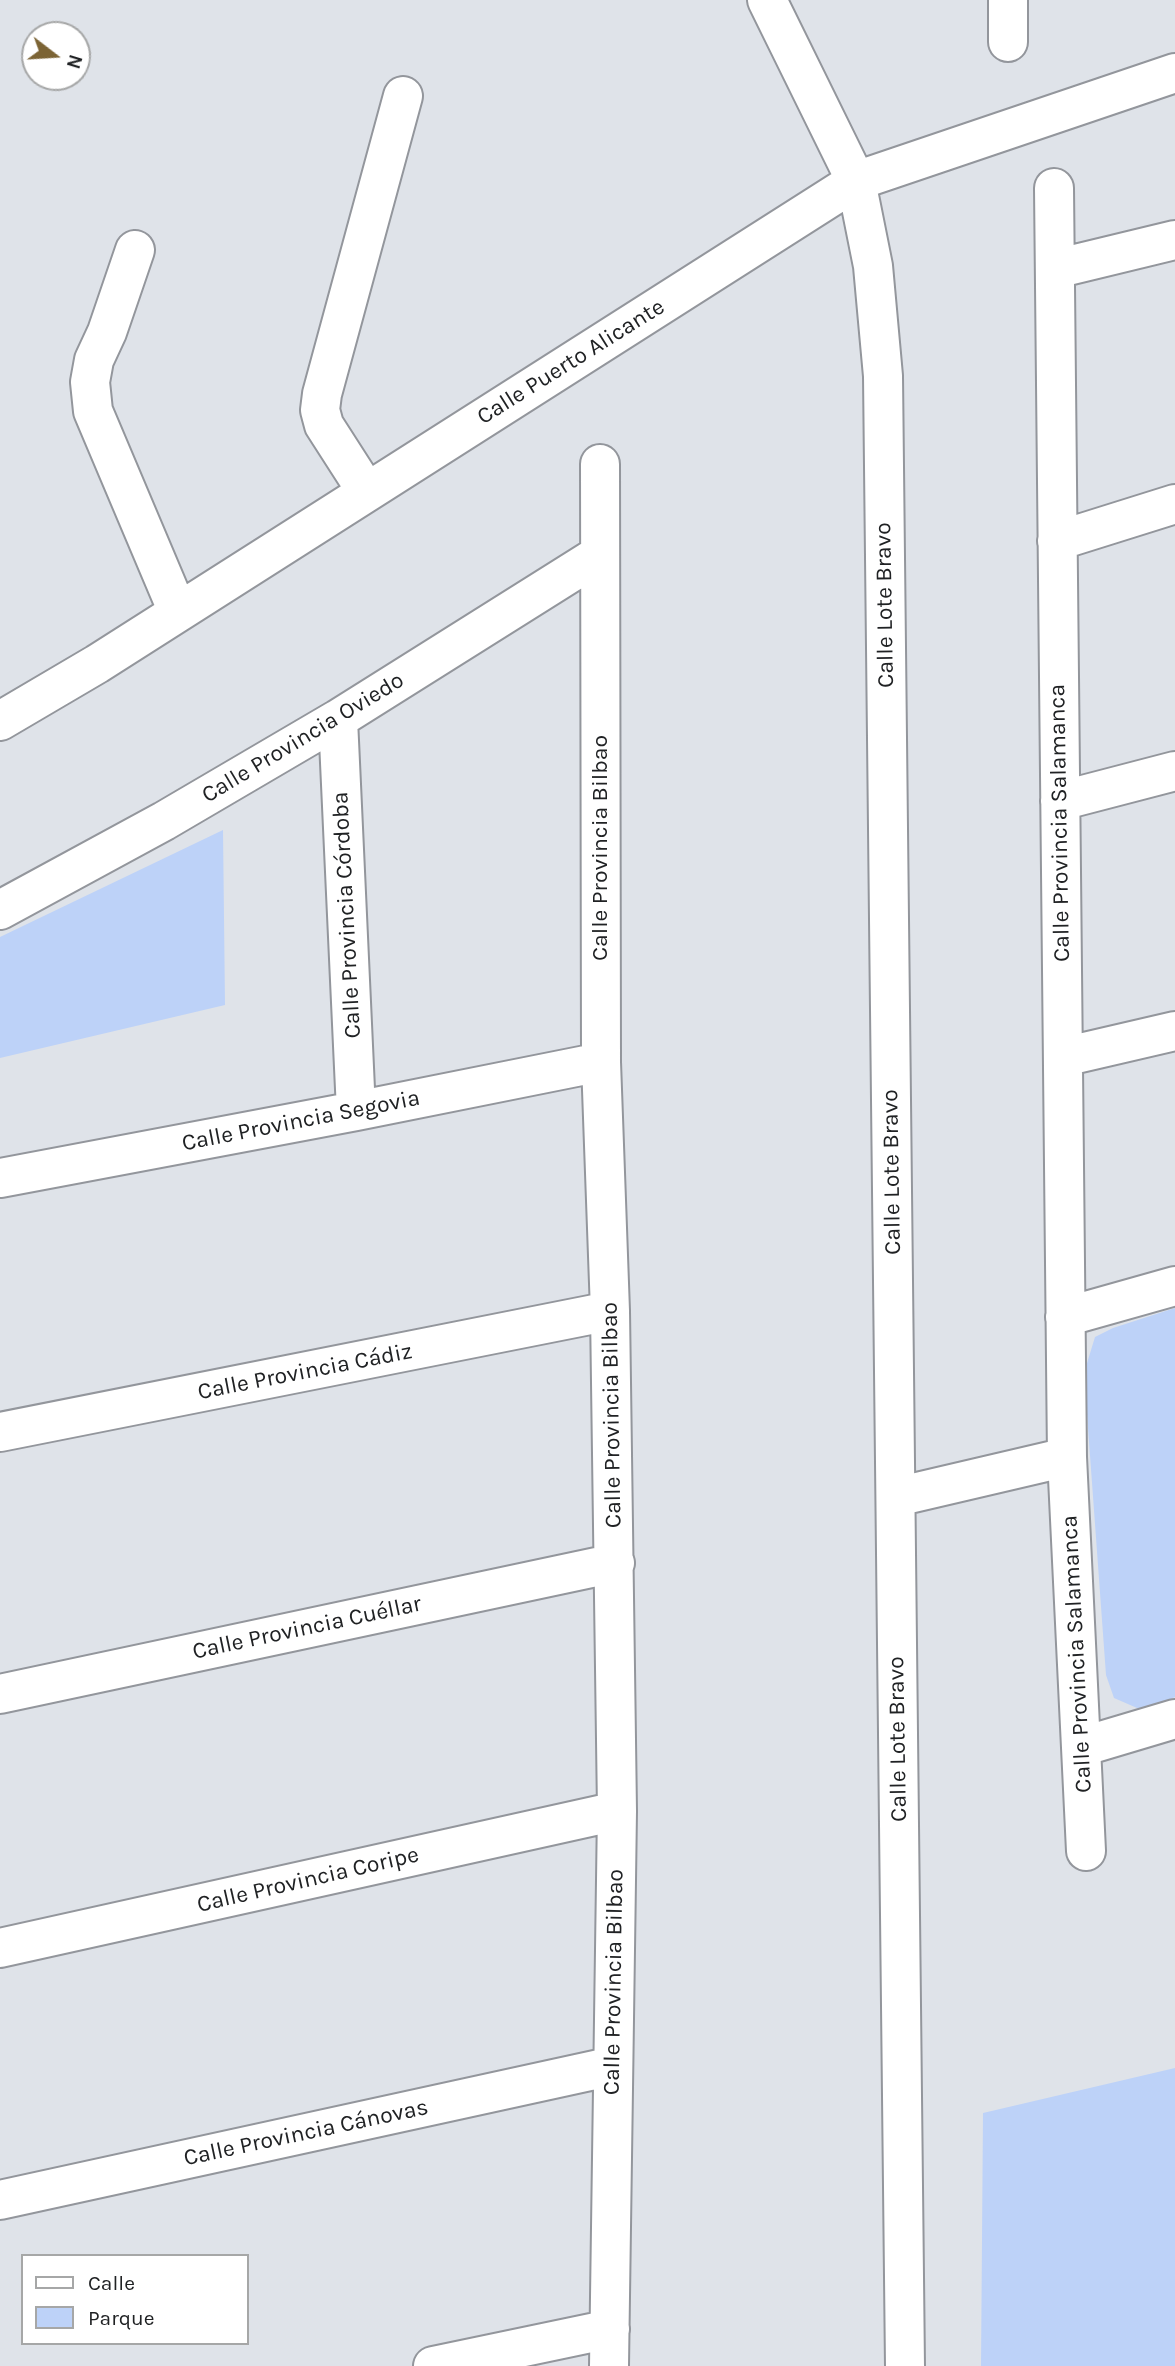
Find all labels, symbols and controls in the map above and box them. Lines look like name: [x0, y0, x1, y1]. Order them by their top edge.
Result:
north arrow: [21, 21, 91, 91]
text: N: [62, 52, 87, 71]
street label: Calle Puerto Alicante: [472, 293, 670, 431]
street label: Calle Lote Bravo: [870, 522, 900, 688]
street label: Calle Provincia Oviedo: [197, 667, 409, 809]
street label: Calle Provincia Salamanca: [1044, 684, 1076, 962]
street label: Calle Provincia Bilbao: [586, 735, 614, 961]
street label: Calle Provincia Córdoba: [327, 791, 367, 1039]
street label: Calle Provincia Segovia: [180, 1084, 422, 1158]
street label: Calle Lote Bravo: [877, 1089, 907, 1255]
street label: Calle Provincia Bilbao: [596, 1302, 628, 1528]
street label: Calle Provincia Cádiz: [195, 1338, 415, 1406]
street label: Calle Provincia Salamanca: [1056, 1515, 1098, 1793]
street label: Calle Provincia Cuéllar: [190, 1590, 424, 1666]
street label: Calle Lote Bravo: [883, 1656, 913, 1822]
street label: Calle Provincia Coripe: [194, 1841, 422, 1919]
street label: Calle Provincia Bilbao: [598, 1869, 630, 2095]
street label: Calle Provincia Cánovas: [181, 2094, 431, 2172]
legend: [21, 2254, 248, 2345]
text: Calle: [88, 2271, 135, 2295]
text: Parque: [88, 2306, 155, 2330]

